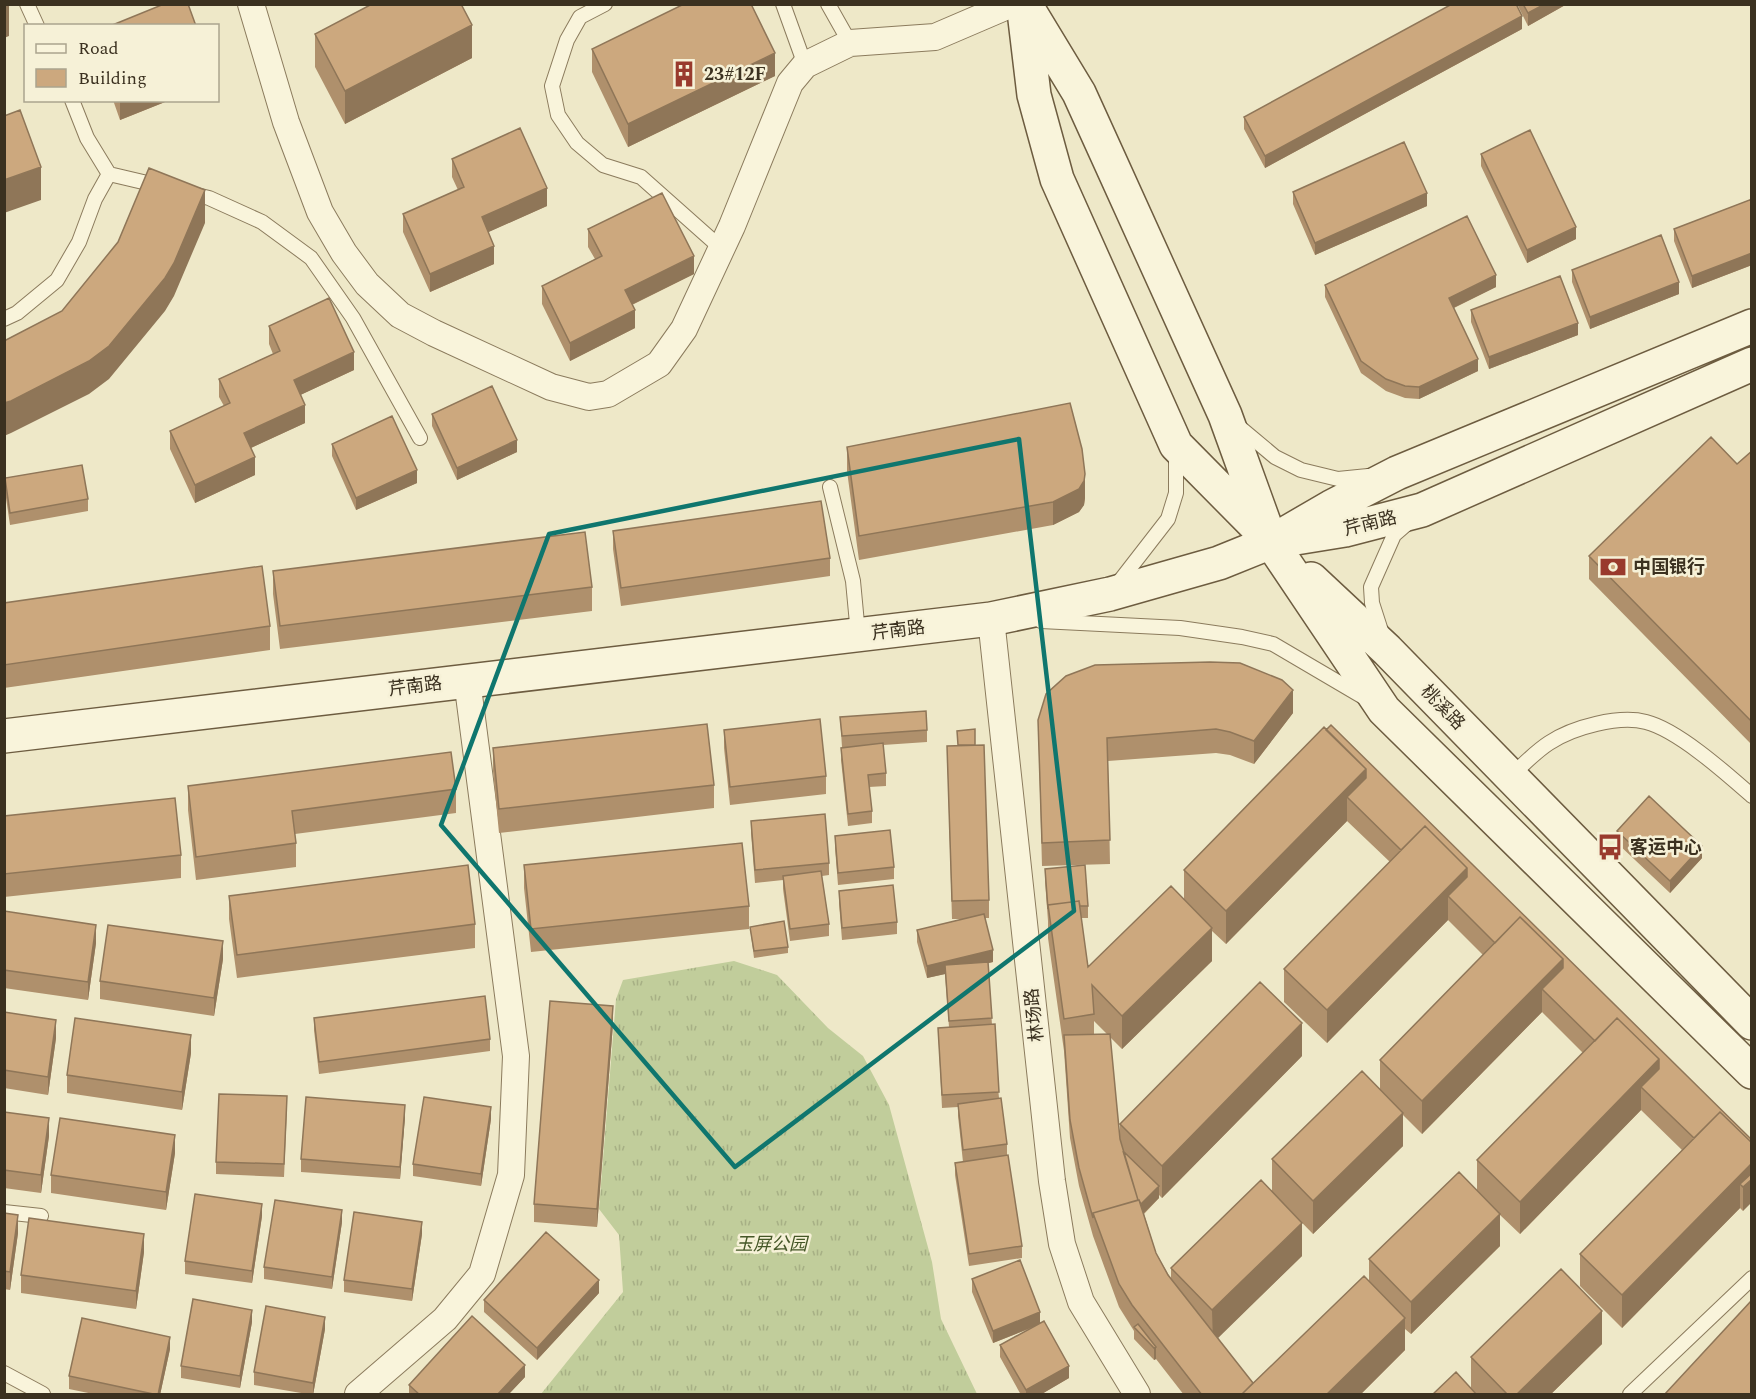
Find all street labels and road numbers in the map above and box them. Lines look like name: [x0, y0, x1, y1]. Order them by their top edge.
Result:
street label: 芹南路: [1341, 504, 1400, 543]
street label: 芹南路: [870, 614, 927, 647]
street label: 芹南路: [387, 670, 444, 703]
street label: 桃溪路: [1414, 679, 1471, 736]
street label: 林场路: [1018, 987, 1051, 1043]

